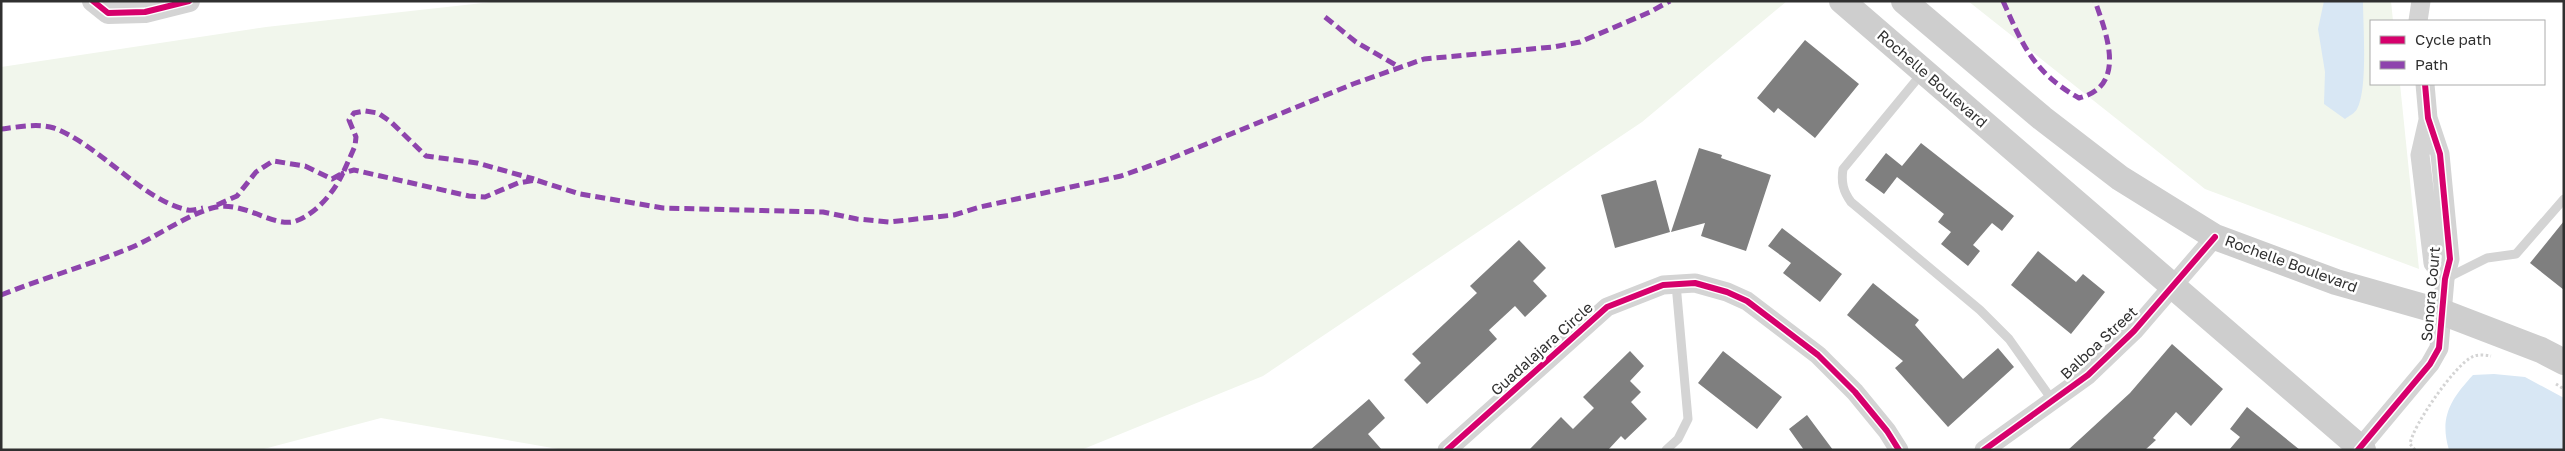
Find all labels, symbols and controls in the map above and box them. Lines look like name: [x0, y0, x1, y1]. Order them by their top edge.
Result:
legend: [2370, 20, 2545, 85]
street label: Rochelle Boulevard: [1874, 26, 1991, 131]
text: Cycle path: [2415, 30, 2491, 48]
text: Path: [2415, 55, 2448, 73]
street label: Rochelle Boulevard: [2223, 231, 2360, 295]
street label: Sonora Court: [2417, 246, 2443, 342]
street label: Guadalajara Circle: [1487, 298, 1596, 399]
street label: Balboa Street: [2056, 302, 2140, 382]

